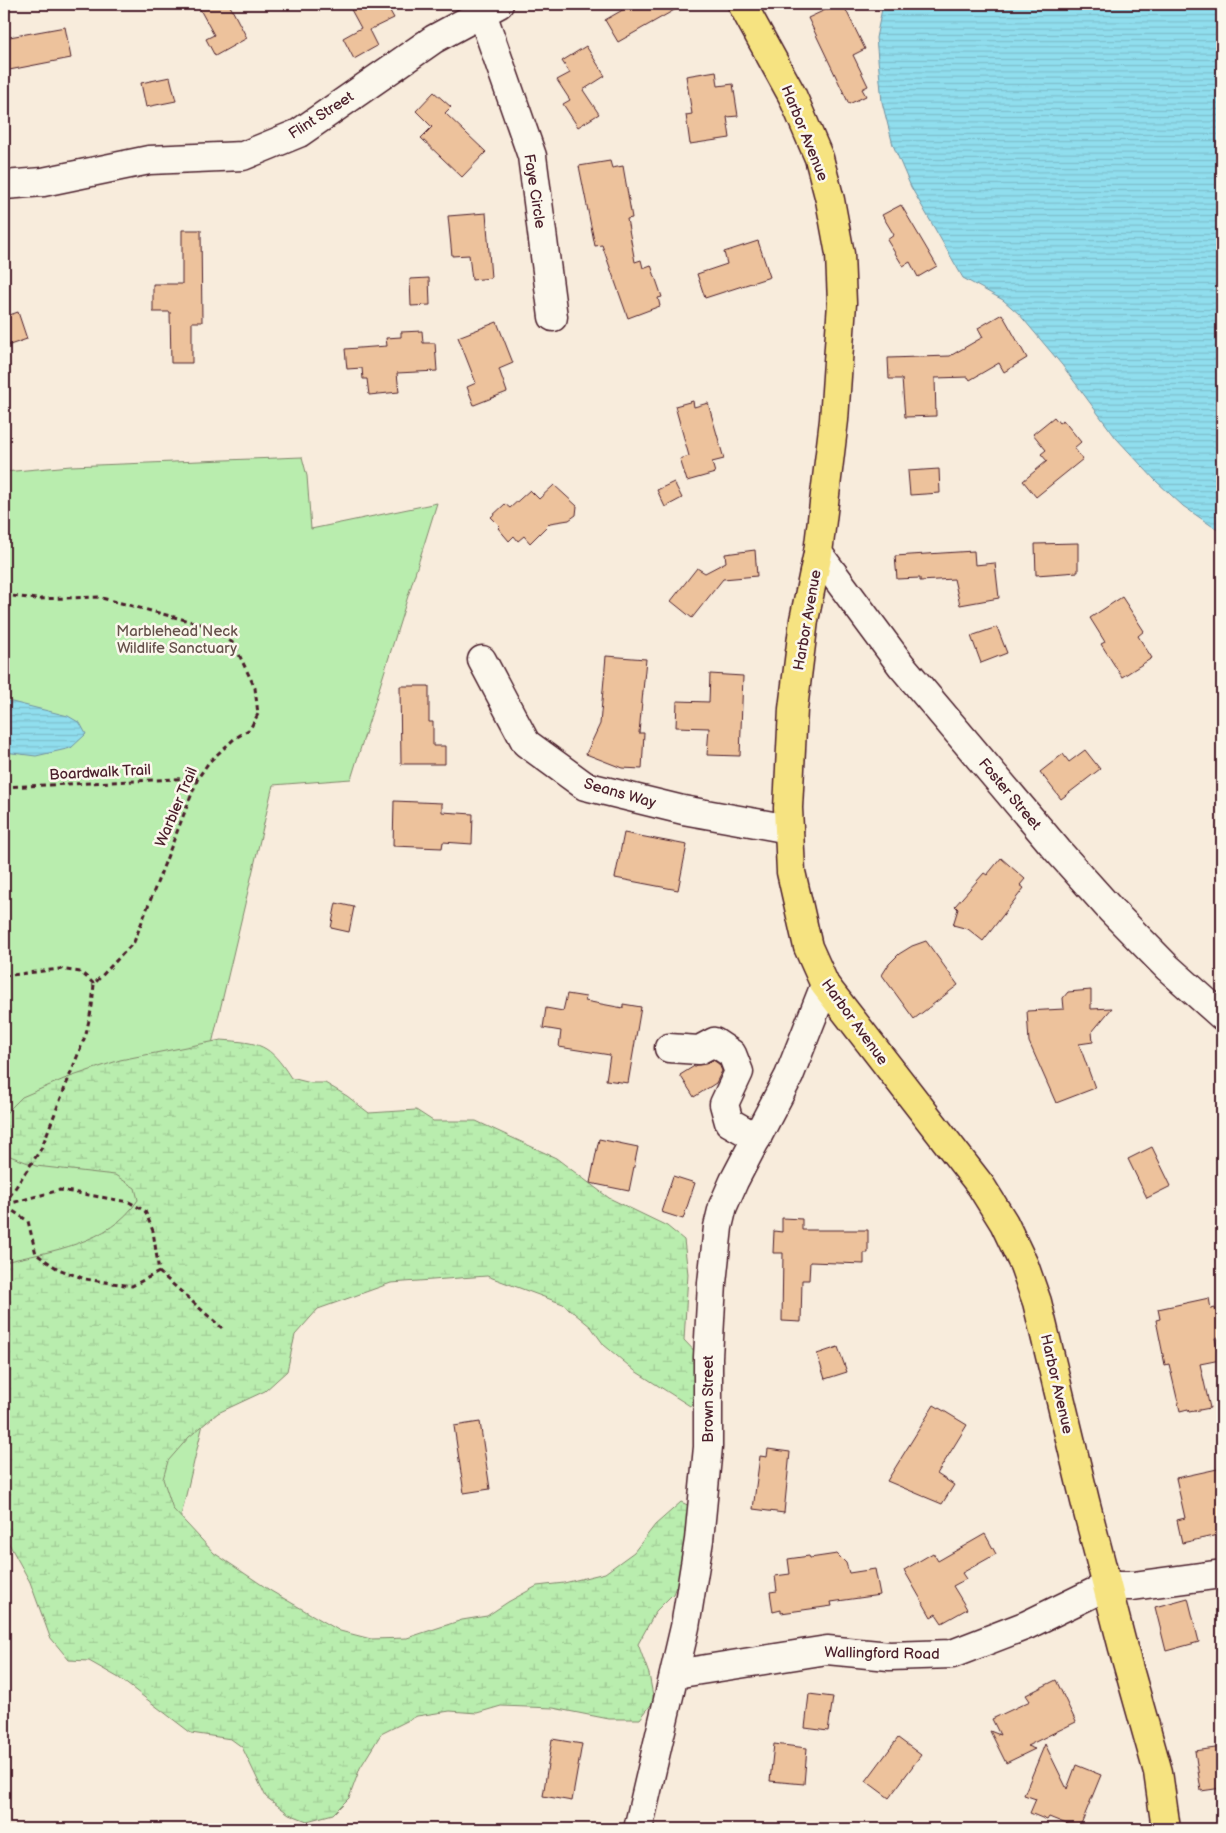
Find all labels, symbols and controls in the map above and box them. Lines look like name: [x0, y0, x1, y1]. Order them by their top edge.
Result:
street label: Harbor Avenue: [777, 83, 832, 184]
street label: Flint Street: [285, 87, 358, 143]
street label: Faye Circle: [519, 152, 550, 230]
street label: Harbor Avenue: [789, 568, 826, 672]
park label: Marblehead Neck Wildlife Sanctuary: [116, 622, 238, 658]
street label: Foster Street: [974, 755, 1045, 834]
street label: Boardwalk Trail: [49, 760, 151, 785]
street label: Warbler Trail: [151, 764, 202, 850]
street label: Seans Way: [582, 774, 658, 813]
street label: Harbor Avenue: [817, 976, 892, 1069]
street label: Harbor Avenue: [1036, 1332, 1077, 1436]
street label: Brown Street: [699, 1355, 718, 1443]
street label: Wallingford Road: [824, 1643, 940, 1664]

